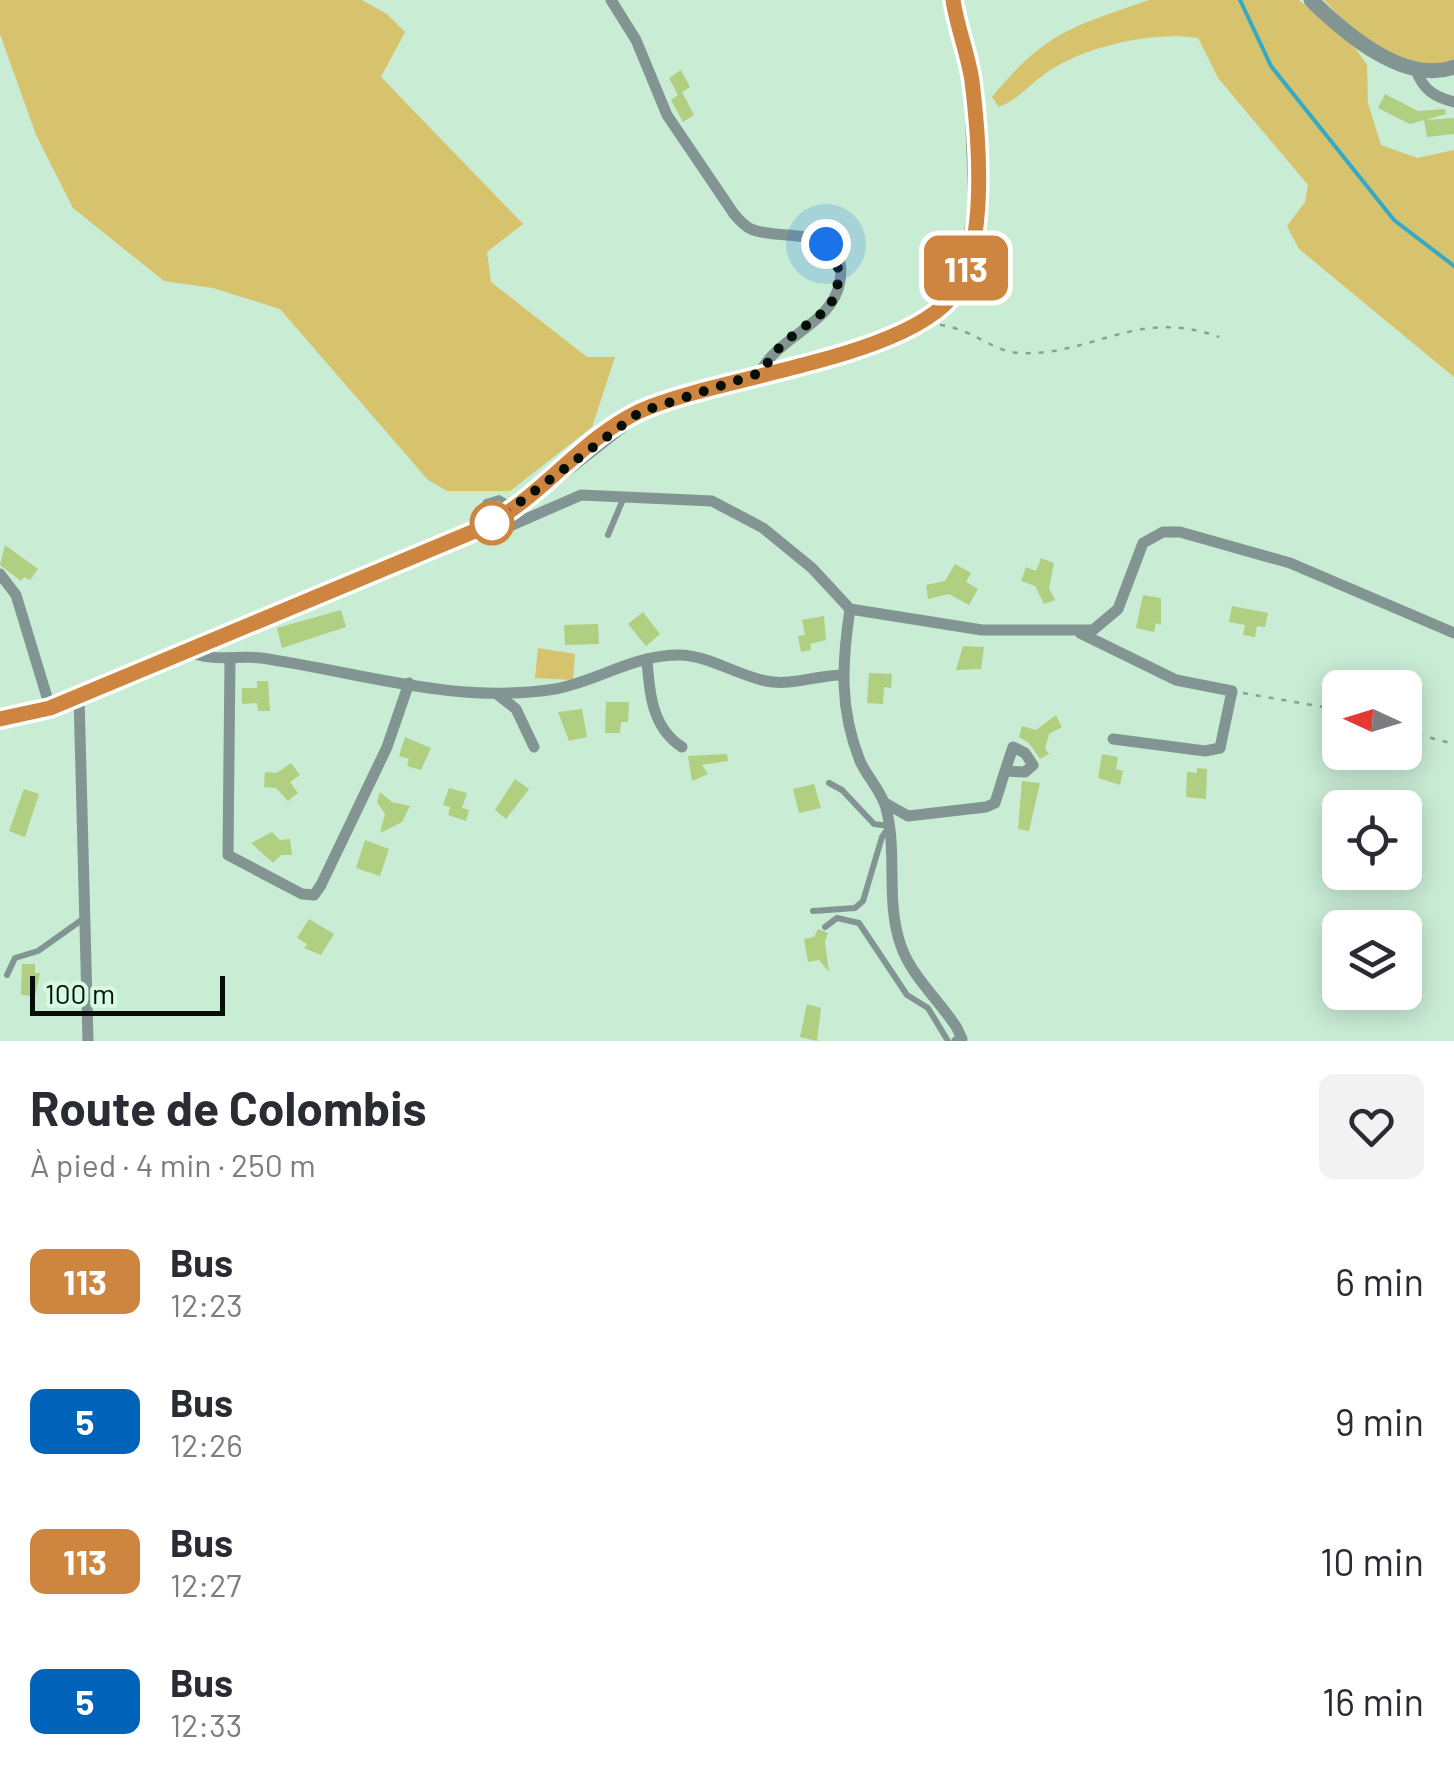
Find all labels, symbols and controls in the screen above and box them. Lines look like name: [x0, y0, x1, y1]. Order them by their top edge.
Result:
your location: [801, 219, 851, 269]
line badge: 113: [908, 236, 1024, 300]
text: 113: [944, 247, 988, 289]
unlabelled marker: [471, 502, 513, 544]
north arrow: [1322, 670, 1422, 770]
map controls: [1322, 670, 1422, 1010]
button: locate: [1322, 790, 1422, 890]
button: layers: [1322, 910, 1422, 1010]
scale bar: [30, 971, 225, 1016]
text: 100 m: [45, 976, 115, 1010]
button: heart: [1319, 1074, 1424, 1179]
text: Route de Colombis: [30, 1078, 427, 1136]
text: À pied · 4 min · 250 m: [30, 1145, 316, 1183]
text: Bus: [170, 1239, 233, 1285]
text: 6 min: [1335, 1258, 1424, 1304]
text: 113: [63, 1260, 107, 1302]
text: 12:23: [170, 1285, 243, 1323]
text: Bus: [170, 1379, 233, 1425]
text: 9 min: [1335, 1398, 1424, 1444]
text: 5: [76, 1400, 94, 1442]
text: 12:26: [170, 1425, 243, 1463]
text: Bus: [170, 1519, 233, 1565]
text: 10 min: [1320, 1538, 1424, 1584]
text: 113: [63, 1540, 107, 1582]
text: 12:27: [170, 1565, 242, 1603]
text: Bus: [170, 1659, 233, 1705]
text: 16 min: [1322, 1678, 1424, 1724]
text: 5: [76, 1680, 94, 1722]
text: 12:33: [170, 1705, 242, 1743]

